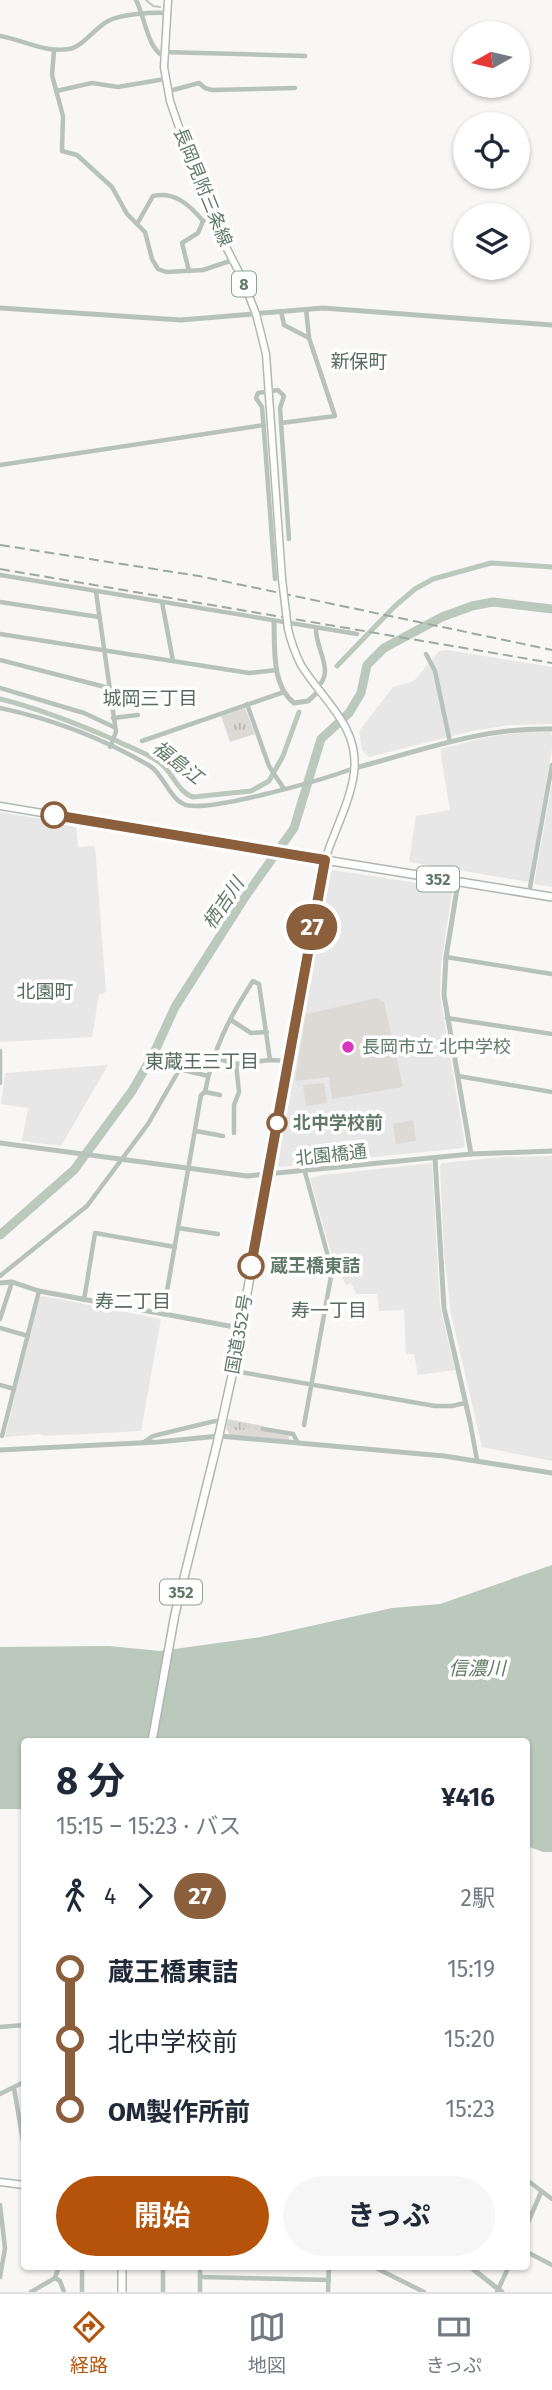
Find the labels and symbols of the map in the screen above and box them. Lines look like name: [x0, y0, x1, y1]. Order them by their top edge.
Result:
north arrow: [453, 21, 530, 98]
street label: 長岡見附三条線: [169, 124, 237, 250]
road number: 8: [232, 272, 256, 296]
district label: 新保町: [330, 350, 388, 373]
district label: 城岡三丁目: [102, 687, 198, 710]
water label: 福島江: [148, 736, 209, 790]
unlabelled marker: [41, 802, 67, 828]
road number: 352: [417, 866, 459, 892]
water label: 栖吉川: [198, 872, 250, 933]
line badge: 27: [280, 904, 344, 950]
district label: 北園町: [16, 980, 74, 1003]
place label: 長岡市立 北中学校: [362, 1036, 511, 1058]
marker: 長岡市立 北中学校: [340, 1039, 356, 1055]
district label: 東蔵王三丁目: [145, 1050, 259, 1073]
place label: 北中学校前: [293, 1112, 383, 1134]
marker: 北中学校前: [267, 1113, 287, 1133]
street label: 北園橋通: [294, 1140, 368, 1170]
marker: 蔵王橋東詰: [238, 1253, 264, 1279]
place label: 蔵王橋東詰: [270, 1255, 360, 1277]
district label: 寿二丁目: [95, 1290, 171, 1313]
street label: 国道352号: [221, 1292, 257, 1376]
district label: 寿一丁目: [291, 1299, 367, 1322]
road number: 352: [160, 1580, 202, 1604]
water label: 信濃川: [448, 1657, 507, 1680]

